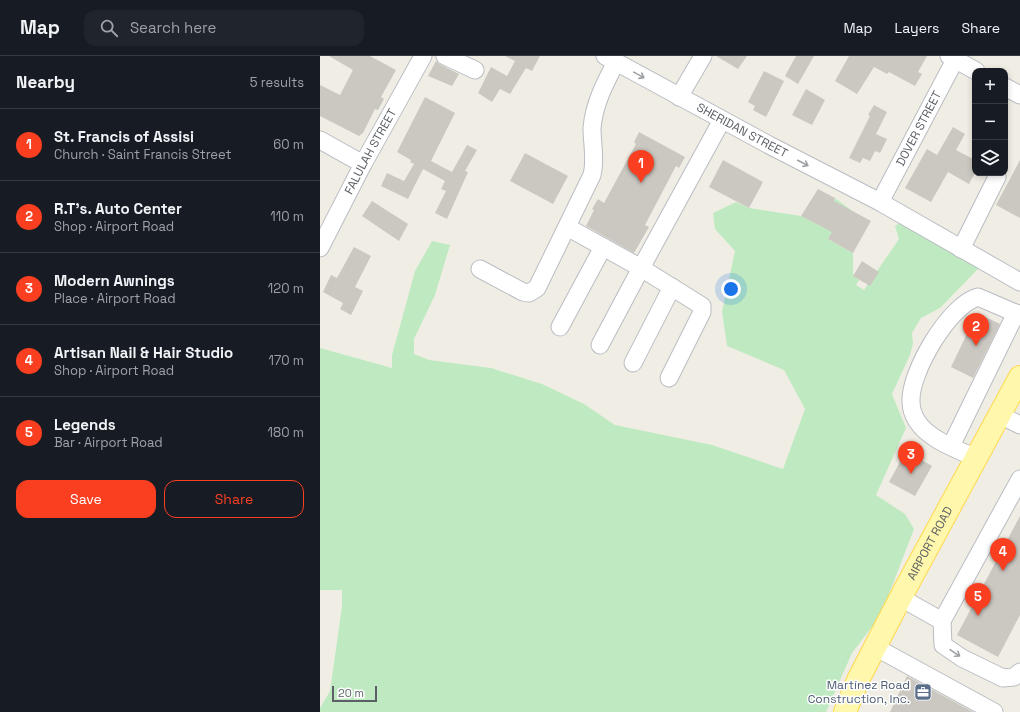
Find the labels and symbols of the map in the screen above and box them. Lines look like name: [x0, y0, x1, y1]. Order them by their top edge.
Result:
one-way arrow: [633, 71, 645, 79]
street label: DOVER STREET: [892, 88, 945, 169]
street label: SHERIDAN STREET: [694, 99, 790, 161]
street label: FALULAH STREET: [341, 106, 400, 197]
pin: 1: [628, 150, 654, 183]
one-way arrow: [797, 159, 809, 167]
your location: [721, 279, 741, 299]
pin: 2: [963, 313, 989, 346]
pin: 3: [898, 441, 924, 474]
street label: AIRPORT ROAD: [903, 504, 956, 583]
pin: 4: [990, 538, 1016, 571]
pin: 5: [965, 583, 991, 616]
one-way arrow: [949, 649, 960, 657]
place label: Martínez Road Construction, Inc.: [808, 677, 910, 707]
office icon: Martínez Road Construction, Inc.: [913, 682, 933, 702]
scale bar: [332, 684, 377, 703]

